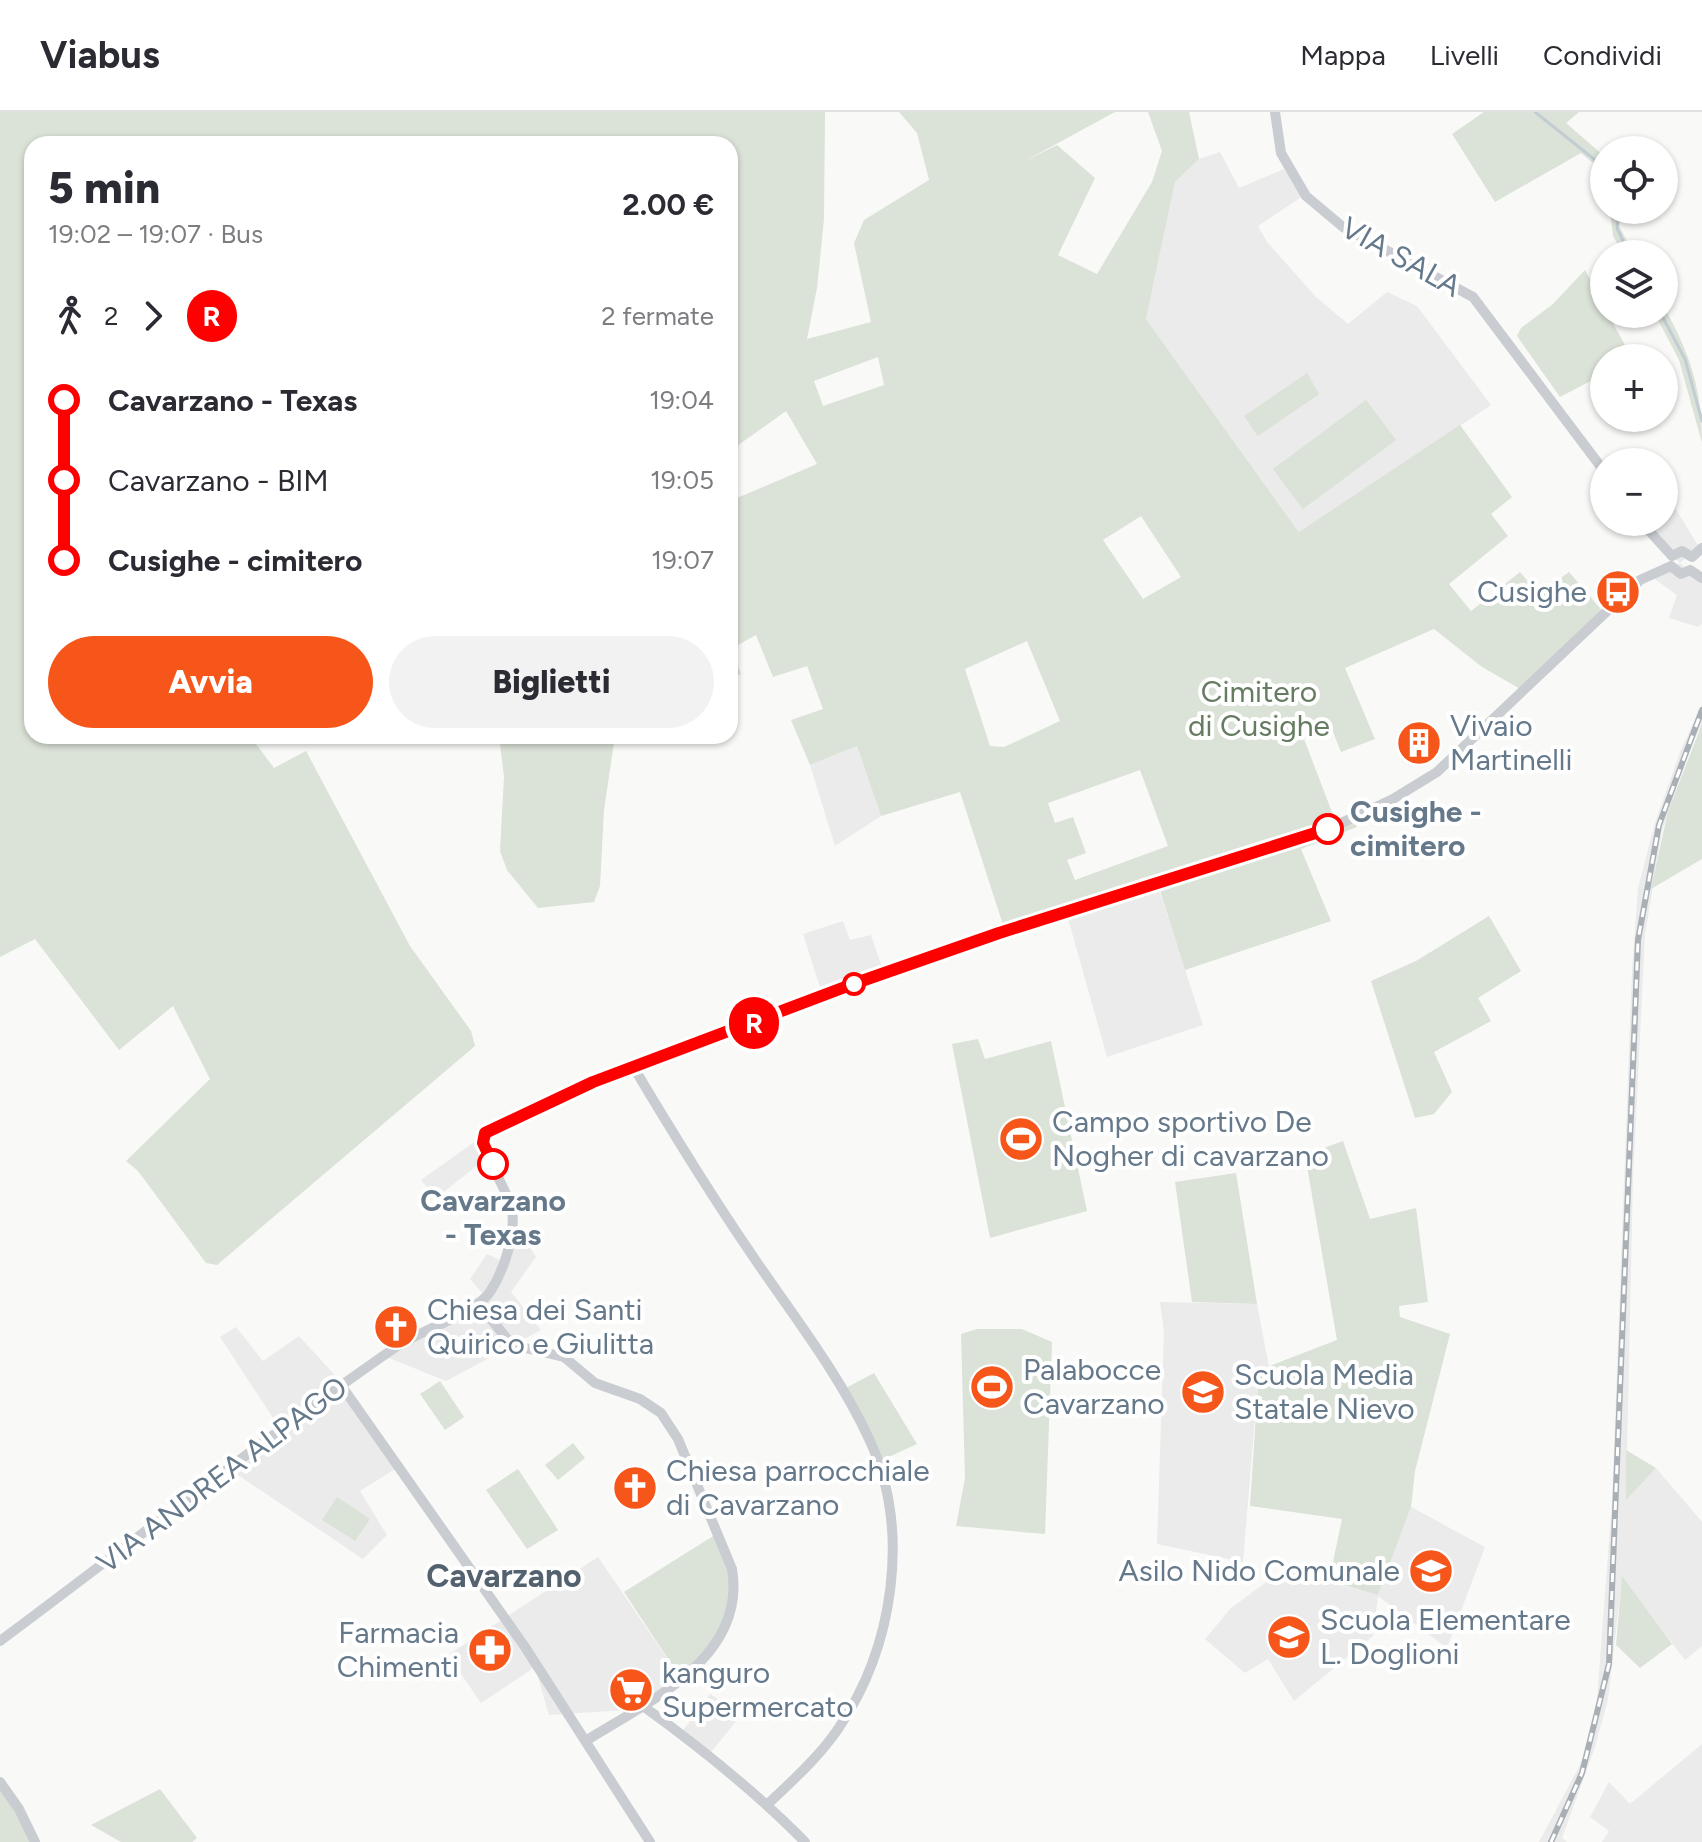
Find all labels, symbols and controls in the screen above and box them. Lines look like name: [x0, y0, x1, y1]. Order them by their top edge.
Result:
text: Viabus: [40, 32, 160, 78]
text: Mappa: [1300, 38, 1386, 72]
text: Livelli: [1430, 38, 1499, 72]
text: Condividi: [1543, 38, 1662, 72]
map controls: [1590, 136, 1678, 536]
button: locate: [1590, 136, 1678, 224]
text: 5 min: [48, 161, 160, 214]
text: 2.00 €: [622, 186, 714, 223]
street label: VIA SALA: [1335, 209, 1468, 305]
text: 19:02 – 19:07 · Bus: [48, 218, 263, 250]
button: layers: [1590, 240, 1678, 328]
icon: walk: [48, 294, 92, 338]
icon: forward: [131, 294, 175, 338]
text: R: [203, 299, 221, 333]
text: 2: [104, 300, 119, 332]
text: 2 fermate: [601, 300, 714, 332]
button: +: [1590, 344, 1678, 432]
text: Cavarzano - Texas: [108, 382, 357, 419]
text: 19:04: [649, 384, 714, 416]
button: −: [1590, 448, 1678, 536]
text: Cavarzano - BIM: [108, 462, 329, 499]
text: 19:05: [650, 464, 714, 496]
text: Cusighe - cimitero: [108, 542, 362, 579]
text: 19:07: [651, 544, 714, 576]
bus stop icon: Cusighe: [1594, 568, 1642, 616]
place label: Cusighe: [1477, 573, 1587, 610]
button: Avvia: [48, 636, 373, 728]
button: Biglietti: [389, 636, 714, 728]
park label: Cimitero di Cusighe: [1188, 673, 1330, 744]
place label: Vivaio Martinelli: [1450, 707, 1572, 778]
building icon: Vivaio Martinelli: [1395, 719, 1443, 767]
place label: Cusighe - cimitero: [1350, 793, 1482, 864]
marker: Cusighe - cimitero: [1313, 814, 1343, 844]
unlabelled marker: [843, 973, 865, 995]
line badge: R: [728, 997, 780, 1049]
text: R: [745, 1006, 763, 1040]
place label: Campo sportivo De Nogher di cavarzano: [1052, 1103, 1329, 1174]
sports icon: Campo sportivo De Nogher di cavarzano: [997, 1115, 1045, 1163]
marker: Cavarzano - Texas: [478, 1149, 508, 1179]
place label: Cavarzano - Texas: [420, 1182, 566, 1253]
place label: Chiesa dei Santi Quirico e Giulitta: [427, 1291, 654, 1362]
church icon: Chiesa dei Santi Quirico e Giulitta: [372, 1303, 420, 1351]
place label: Palabocce Cavarzano: [1023, 1351, 1165, 1422]
place label: Scuola Media Statale Nievo: [1234, 1356, 1415, 1427]
sports icon: Palabocce Cavarzano: [968, 1363, 1016, 1411]
street label: VIA ANDREA ALPAGO: [89, 1368, 354, 1581]
school or university icon: Scuola Media Statale Nievo: [1179, 1368, 1227, 1416]
place label: Chiesa parrocchiale di Cavarzano: [666, 1452, 930, 1523]
church icon: Chiesa parrocchiale di Cavarzano: [611, 1464, 659, 1512]
school or university icon: Asilo Nido Comunale: [1407, 1547, 1455, 1595]
place label: Asilo Nido Comunale: [1118, 1552, 1400, 1589]
district label: Cavarzano: [426, 1557, 582, 1595]
place label: Scuola Elementare L. Doglioni: [1320, 1601, 1571, 1672]
school or university icon: Scuola Elementare L. Doglioni: [1265, 1613, 1313, 1661]
place label: Farmacia Chimenti: [337, 1614, 459, 1685]
pharmacy icon: Farmacia Chimenti: [466, 1626, 514, 1674]
place label: kanguro Supermercato: [662, 1654, 854, 1725]
supermarket icon: kanguro Supermercato: [607, 1666, 655, 1714]

